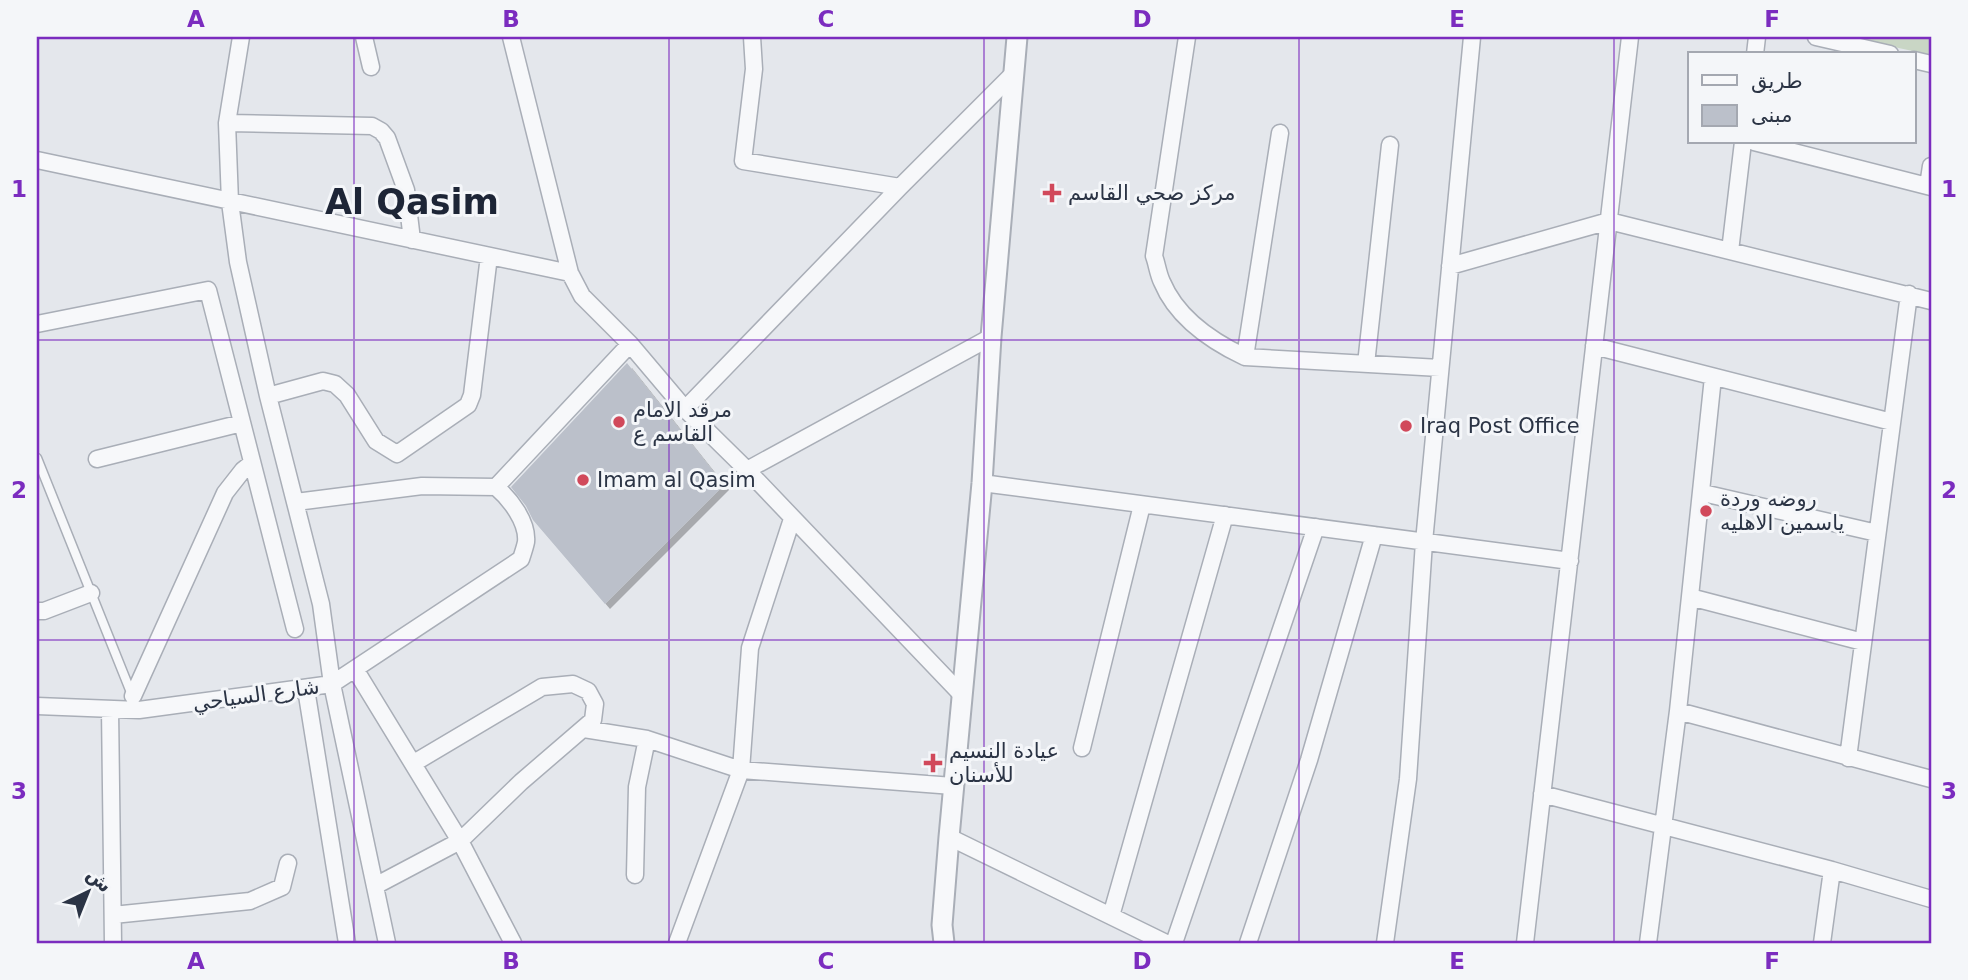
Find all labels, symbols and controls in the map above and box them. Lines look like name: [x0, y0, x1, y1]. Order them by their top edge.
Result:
text: A: [187, 6, 205, 32]
text: B: [502, 6, 520, 32]
text: C: [818, 6, 834, 32]
text: D: [1132, 6, 1152, 32]
text: E: [1449, 6, 1465, 32]
text: F: [1764, 6, 1780, 32]
legend: [1688, 52, 1916, 144]
text: طريق: [1751, 69, 1803, 93]
text: مبنى: [1751, 103, 1792, 127]
text: 1: [11, 176, 27, 202]
text: 1: [1941, 176, 1957, 202]
place label: مركز صحي القاسم: [1068, 181, 1236, 206]
district label: Al Qasim: [325, 182, 499, 222]
marker: مركز صحي القاسم: [1042, 183, 1062, 203]
place label: مرقد الامام القاسم ع: [633, 398, 732, 447]
marker: مرقد الامام القاسم ع: [611, 414, 627, 430]
place label: Iraq Post Office: [1420, 414, 1580, 438]
marker: Iraq Post Office: [1398, 418, 1414, 434]
place label: Imam al Qasim: [597, 468, 756, 492]
marker: Imam al Qasim: [575, 472, 591, 488]
text: 2: [11, 477, 27, 503]
text: 2: [1941, 477, 1957, 503]
place label: روضه وردة ياسمين الاهليه: [1720, 487, 1845, 535]
marker: روضه وردة ياسمين الاهليه: [1698, 503, 1714, 519]
street label: شارع السياحي: [191, 674, 321, 716]
place label: عيادة النسيم للأسنان: [949, 739, 1059, 787]
marker: عيادة النسيم للأسنان: [923, 753, 943, 773]
text: 3: [11, 778, 27, 804]
text: 3: [1941, 778, 1957, 804]
north arrow: [52, 858, 122, 928]
text: ش: [82, 863, 117, 897]
text: A: [187, 948, 205, 974]
text: B: [502, 948, 520, 974]
text: C: [818, 948, 834, 974]
text: D: [1132, 948, 1152, 974]
text: E: [1449, 948, 1465, 974]
text: F: [1764, 948, 1780, 974]

